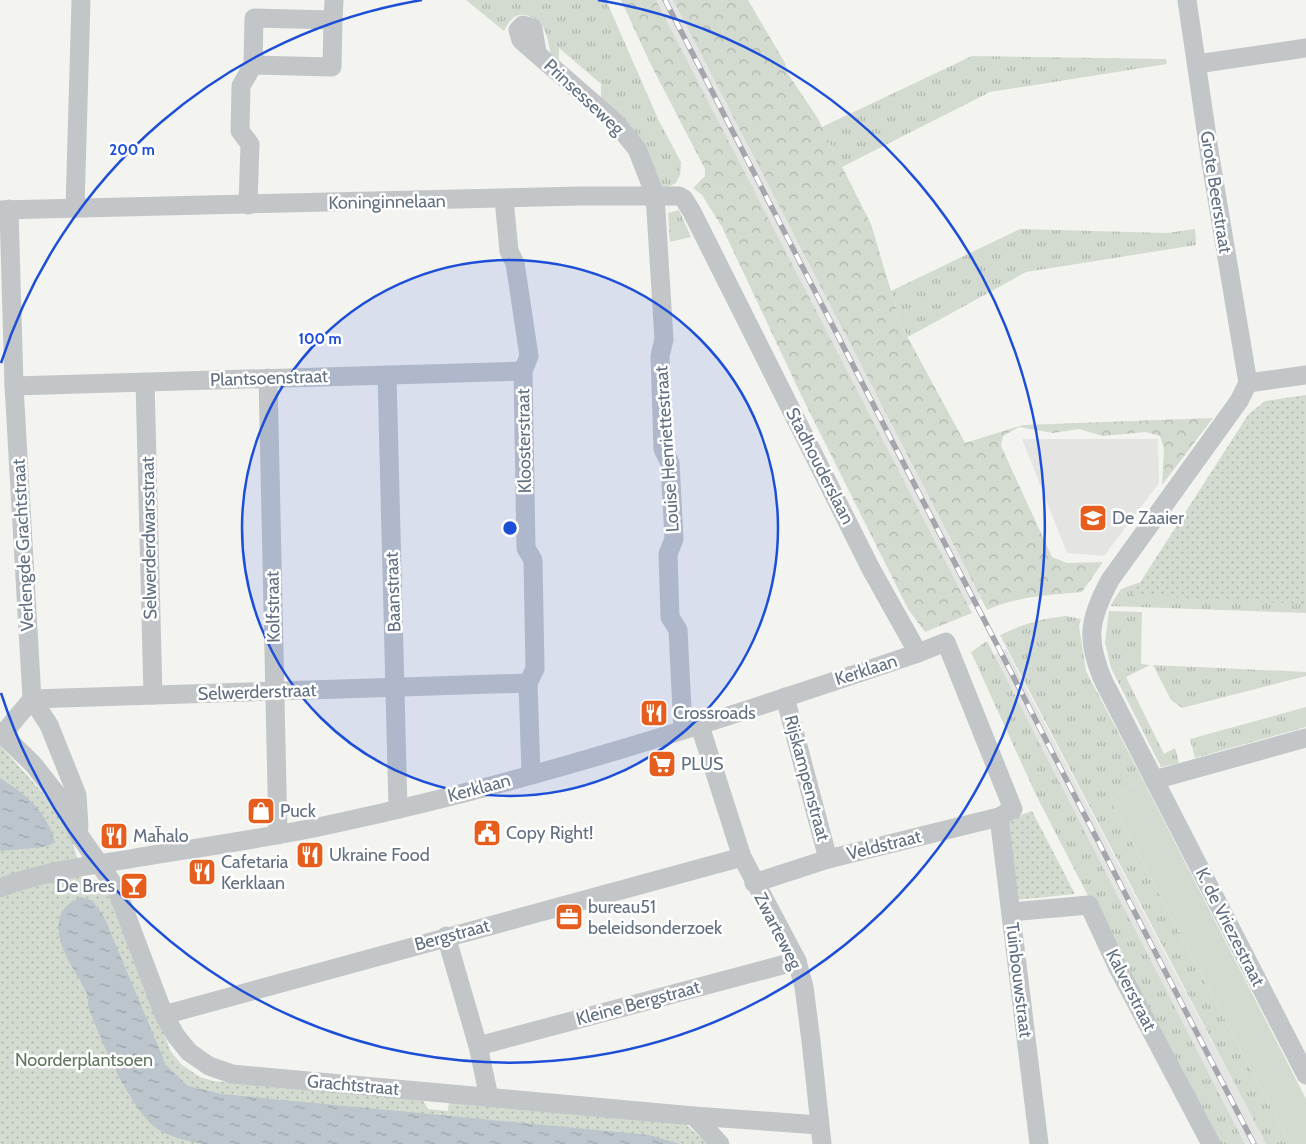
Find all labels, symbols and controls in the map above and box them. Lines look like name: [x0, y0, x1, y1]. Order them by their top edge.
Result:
street label: Prinsesseweg: [539, 54, 629, 140]
street label: Grote Beerstraat: [1195, 129, 1237, 255]
text: 200 m: [109, 141, 155, 159]
street label: Koninginnelaan: [328, 190, 446, 214]
text: 100 m: [298, 330, 342, 348]
street label: Plantsoenstraat: [210, 365, 328, 391]
street label: Louise Henriettestraat: [650, 365, 684, 533]
street label: Kloosterstraat: [512, 388, 536, 494]
street label: Stadhouderslaan: [781, 404, 859, 528]
street label: Selwerderdwarsstraat: [137, 456, 161, 620]
street label: Verlengde Grachtstraat: [7, 458, 39, 632]
school or university icon: De Zaaier: [1078, 503, 1108, 533]
place label: De Zaaier: [1112, 507, 1184, 529]
centre of rings: [501, 519, 519, 537]
street label: Baanstraat: [381, 551, 405, 633]
street label: Kolfstraat: [261, 571, 285, 643]
street label: Kerklaan: [832, 650, 900, 690]
street label: Selwerderstraat: [197, 679, 317, 705]
restaurant icon: Crossroads: [639, 698, 669, 728]
place label: Crossroads: [673, 702, 756, 724]
street label: Rijskampenstraat: [780, 712, 834, 844]
supermarket icon: PLUS: [647, 749, 677, 779]
place label: PLUS: [681, 753, 724, 775]
street label: Kerklaan: [445, 769, 513, 807]
shop icon: Puck: [246, 796, 276, 826]
place label: Puck: [280, 800, 317, 822]
public building icon: Copy Right!: [472, 818, 502, 848]
restaurant icon: Mah̄alo: [99, 821, 129, 851]
place label: Copy Right!: [506, 822, 593, 844]
place label: Mah̄alo: [133, 825, 189, 847]
street label: Veldstraat: [845, 825, 923, 865]
restaurant icon: Ukraine Food: [295, 840, 325, 870]
place label: Ukraine Food: [329, 844, 430, 866]
place label: Cafetaria Kerklaan: [221, 851, 289, 894]
restaurant icon: Cafetaria Kerklaan: [187, 857, 217, 887]
street label: K. de Vriezestraat: [1191, 864, 1269, 990]
bar icon: De Bres: [119, 871, 149, 901]
place label: De Bres: [56, 875, 115, 897]
street label: Zwarteweg: [749, 889, 807, 974]
place label: bureau51 beleidsonderzoek: [588, 896, 723, 939]
office icon: bureau51 beleidsonderzoek: [554, 902, 584, 932]
street label: Bergstraat: [412, 914, 492, 956]
street label: Tuinbouwstraat: [1001, 921, 1037, 1039]
street label: Kalverstraat: [1101, 945, 1161, 1035]
street label: Kleine Bergstraat: [574, 976, 702, 1030]
park label: Noorderplantsoen: [15, 1049, 153, 1071]
street label: Grachtstraat: [306, 1070, 400, 1100]

